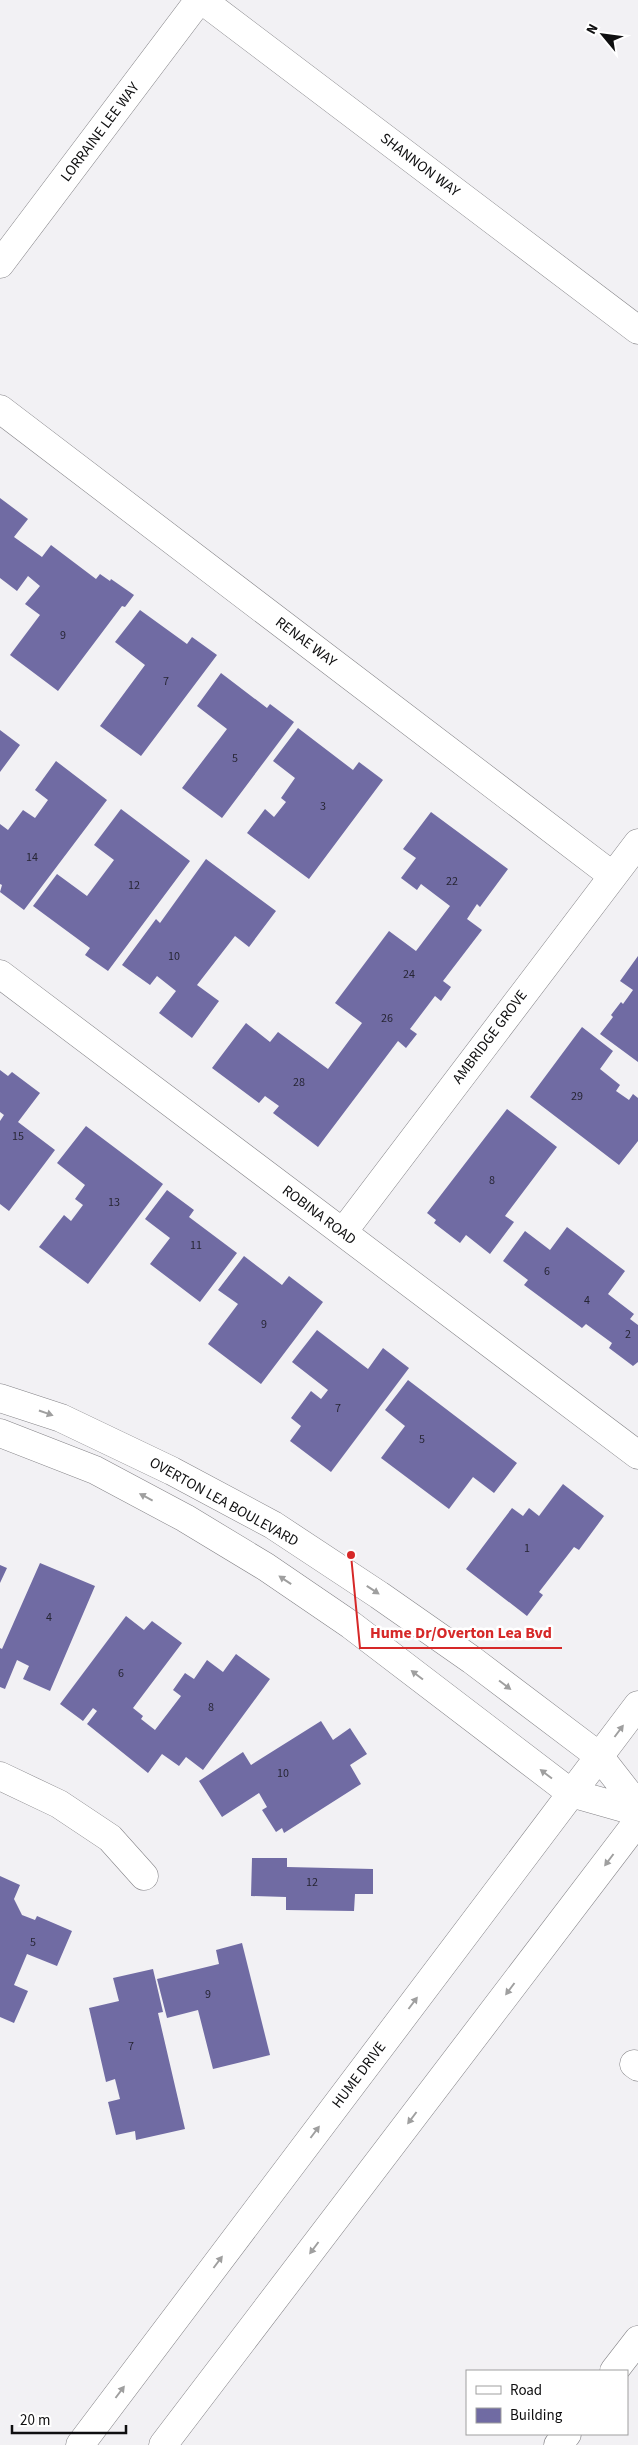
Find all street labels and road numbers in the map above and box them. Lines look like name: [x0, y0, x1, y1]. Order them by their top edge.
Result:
street label: LORRAINE LEE WAY: [56, 77, 145, 186]
street label: SHANNON WAY: [376, 128, 465, 202]
street label: RENAE WAY: [271, 612, 342, 673]
street label: AMBRIDGE GROVE: [448, 985, 532, 1088]
street label: ROBINA ROAD: [278, 1180, 360, 1250]
street label: OVERTON LEA BOULEVARD: [146, 1452, 302, 1552]
street label: HUME DRIVE: [327, 2037, 391, 2113]

